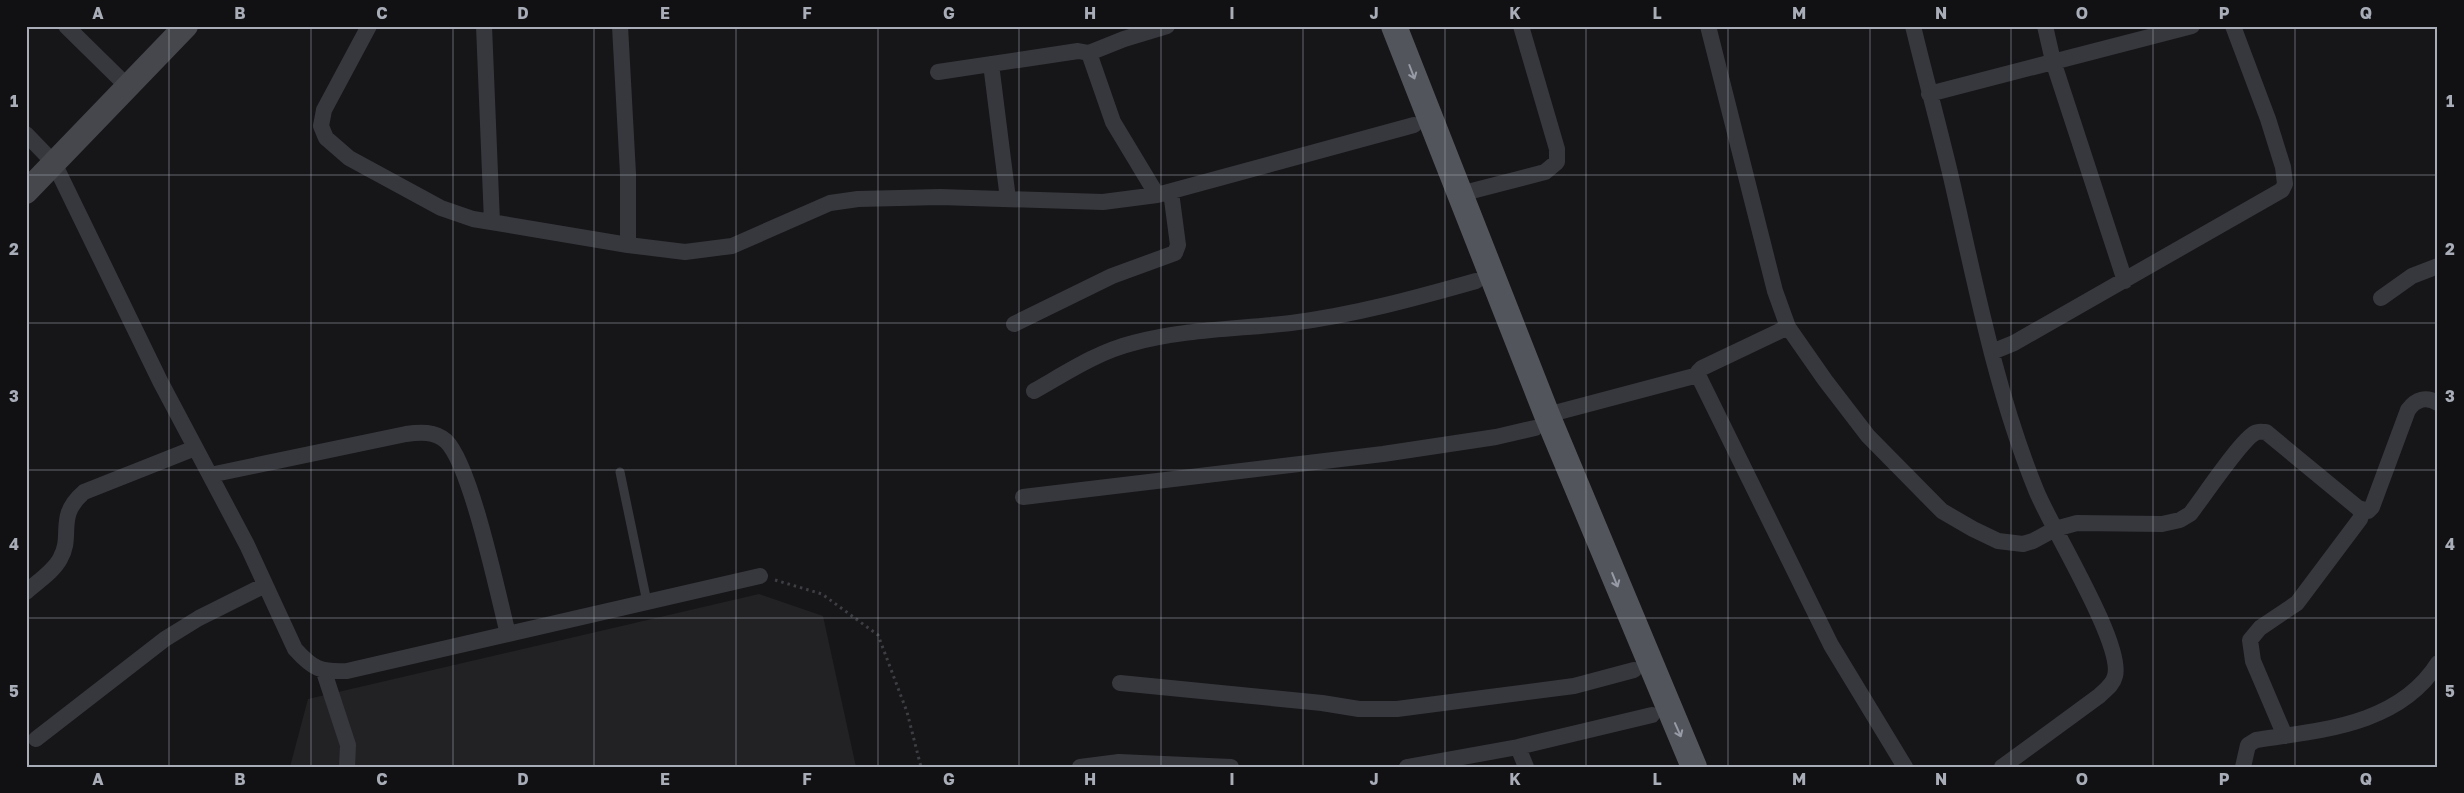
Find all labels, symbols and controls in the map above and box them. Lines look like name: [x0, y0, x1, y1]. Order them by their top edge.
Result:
text: A: [92, 3, 104, 23]
text: B: [234, 3, 246, 23]
text: C: [376, 3, 388, 23]
text: D: [517, 3, 529, 23]
text: E: [660, 3, 670, 23]
text: F: [802, 3, 812, 23]
text: G: [943, 3, 955, 23]
text: H: [1084, 3, 1096, 23]
text: I: [1229, 3, 1235, 23]
text: J: [1369, 3, 1379, 23]
text: K: [1509, 3, 1521, 23]
text: L: [1652, 3, 1662, 23]
text: M: [1792, 3, 1806, 23]
text: N: [1935, 3, 1947, 23]
text: O: [2076, 3, 2088, 23]
text: P: [2219, 3, 2230, 23]
text: Q: [2360, 3, 2372, 23]
one-way arrow: [1408, 63, 1417, 79]
text: 1: [10, 91, 18, 111]
text: 1: [2446, 91, 2454, 111]
text: 2: [9, 239, 19, 259]
text: 2: [2445, 239, 2455, 259]
text: 3: [9, 386, 19, 406]
text: 3: [2445, 386, 2455, 406]
text: 4: [9, 534, 19, 554]
text: 4: [2445, 534, 2455, 554]
one-way arrow: [1611, 572, 1620, 587]
text: 5: [9, 681, 19, 701]
text: 5: [2445, 681, 2455, 701]
one-way arrow: [1673, 722, 1683, 737]
text: A: [92, 769, 104, 789]
text: B: [234, 769, 246, 789]
text: C: [376, 769, 388, 789]
text: D: [517, 769, 529, 789]
text: E: [660, 769, 670, 789]
text: F: [802, 769, 812, 789]
text: G: [943, 769, 955, 789]
text: H: [1084, 769, 1096, 789]
text: I: [1229, 769, 1235, 789]
text: J: [1369, 769, 1379, 789]
text: K: [1509, 769, 1521, 789]
text: L: [1652, 769, 1662, 789]
text: M: [1792, 769, 1806, 789]
text: N: [1935, 769, 1947, 789]
text: O: [2076, 769, 2088, 789]
text: P: [2219, 769, 2230, 789]
text: Q: [2360, 769, 2372, 789]

